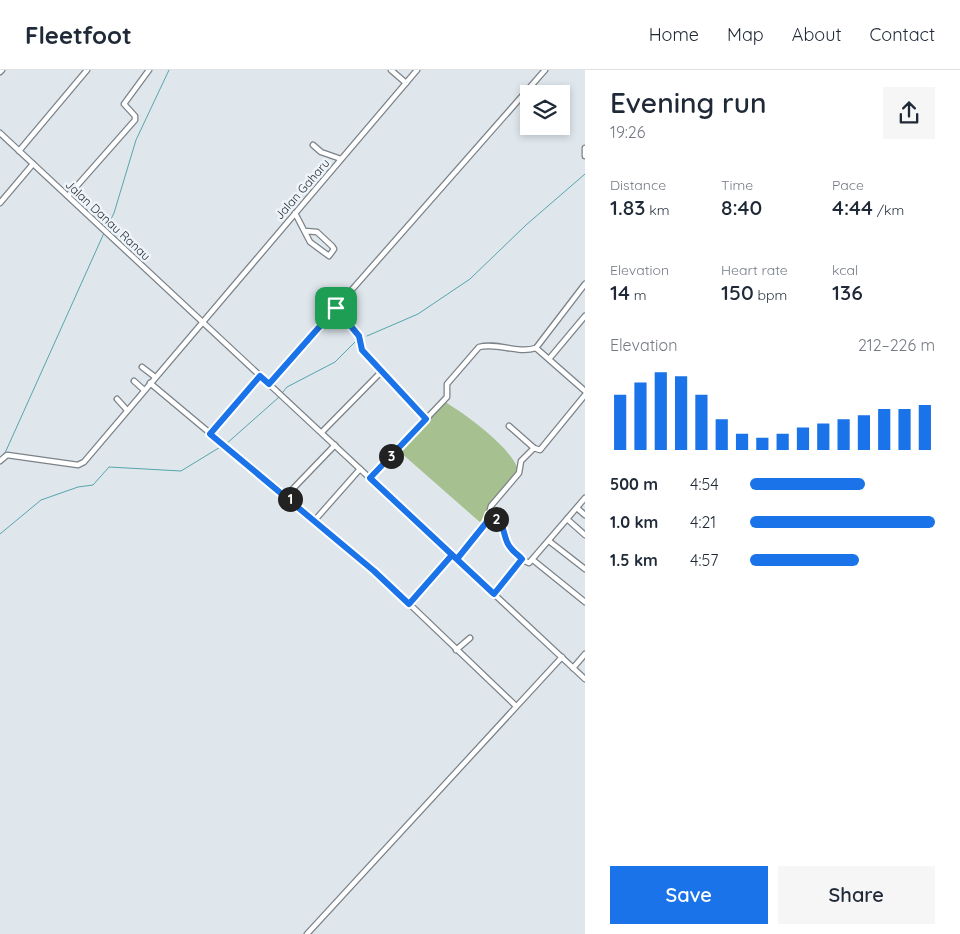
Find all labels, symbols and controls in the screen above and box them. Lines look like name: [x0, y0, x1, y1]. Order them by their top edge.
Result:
text: Fleetfoot: [25, 20, 132, 50]
text: Home: [649, 23, 699, 46]
text: Map: [727, 23, 764, 46]
text: About: [792, 23, 842, 46]
text: Contact: [870, 23, 935, 46]
map controls: [520, 85, 570, 135]
button: layers: [520, 85, 570, 135]
text: Evening run: [610, 85, 767, 120]
button: share: [883, 87, 935, 139]
text: 19:26: [610, 122, 645, 142]
street label: Jalan Gaharu: [272, 156, 332, 222]
text: Distance: [610, 176, 666, 194]
text: Time: [721, 176, 753, 194]
text: Pace: [832, 176, 864, 194]
street label: Jalan Danau Ranau: [62, 177, 154, 263]
text: 1.83: [610, 194, 645, 220]
text: 8:40: [721, 194, 762, 220]
text: 4:44: [832, 194, 873, 220]
text: km: [645, 201, 670, 219]
text: /km: [873, 201, 904, 219]
text: Elevation: [610, 261, 669, 279]
text: Heart rate: [721, 261, 788, 279]
text: kcal: [832, 261, 858, 279]
text: 14: [610, 279, 630, 305]
text: 150: [721, 279, 754, 305]
text: 136: [832, 279, 863, 305]
text: m: [630, 286, 646, 304]
text: bpm: [754, 286, 787, 304]
pin: [315, 287, 357, 329]
icon: arrive: [322, 294, 350, 322]
text: Elevation: [610, 335, 677, 355]
text: 212–226 m: [858, 335, 935, 355]
pin: 3: [378, 444, 404, 468]
text: 3: [388, 447, 395, 465]
text: 500 m: [610, 474, 658, 494]
text: 4:54: [690, 474, 719, 494]
pin: 1: [278, 486, 302, 512]
text: 1: [288, 490, 293, 508]
pin: 2: [484, 506, 508, 532]
text: 2: [493, 510, 500, 528]
text: 1.0 km: [610, 512, 658, 532]
text: 4:21: [690, 512, 716, 532]
text: 1.5 km: [610, 550, 658, 570]
text: 4:57: [690, 550, 718, 570]
button: Save: [610, 866, 768, 924]
button: Share: [778, 866, 935, 924]

